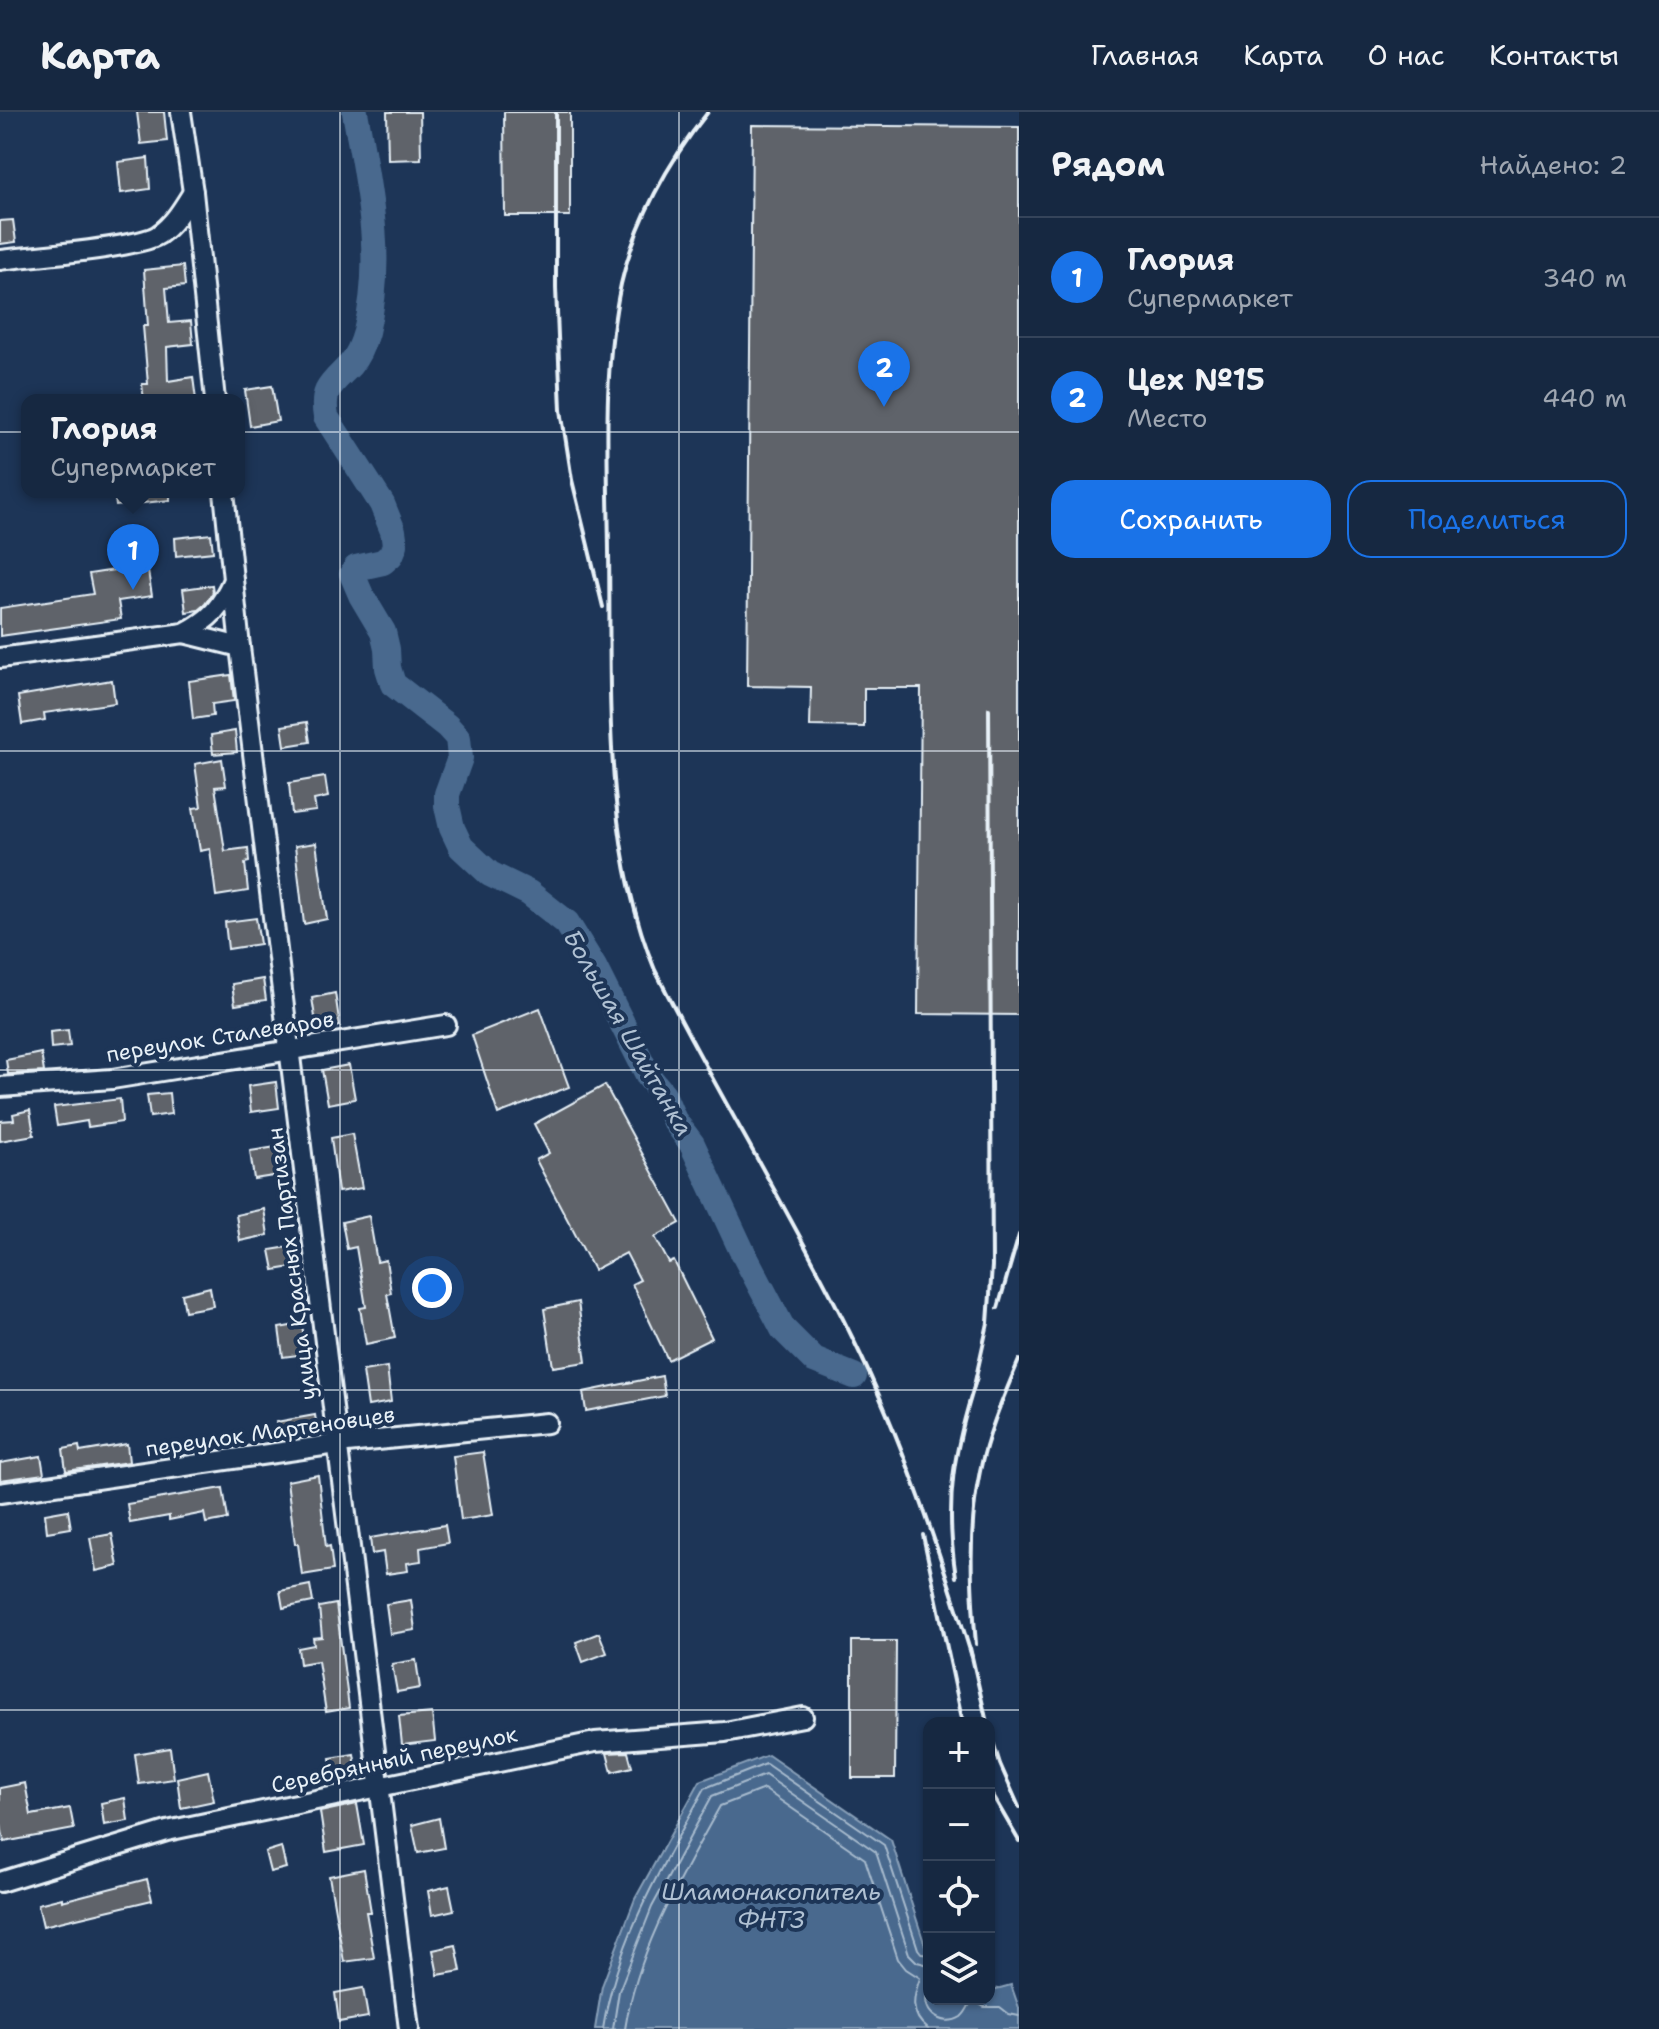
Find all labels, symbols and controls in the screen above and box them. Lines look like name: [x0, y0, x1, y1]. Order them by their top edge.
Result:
text: Карта: [40, 30, 160, 81]
text: Главная: [1091, 36, 1199, 74]
text: Карта: [1243, 36, 1323, 74]
text: О нас: [1367, 36, 1445, 74]
text: Контакты: [1489, 36, 1619, 74]
text: Рядом: [1051, 141, 1165, 187]
text: Найдено: 2: [1480, 147, 1627, 182]
text: Глория: [1127, 239, 1234, 280]
text: 1: [1071, 260, 1083, 295]
text: 340 m: [1542, 260, 1627, 295]
text: Супермаркет: [1127, 280, 1293, 315]
pin: 2: [858, 341, 910, 407]
text: Цех №15: [1127, 359, 1265, 400]
text: 2: [1068, 380, 1086, 415]
text: 440 m: [1542, 380, 1627, 415]
popup: [21, 394, 245, 498]
text: Место: [1127, 400, 1208, 435]
text: Глория: [50, 408, 158, 449]
text: Супермаркет: [50, 449, 216, 484]
button: Сохранить: [1051, 480, 1331, 558]
button: Поделиться: [1347, 480, 1627, 558]
pin: 1: [107, 524, 159, 590]
water label: Большая Шайтанка: [556, 924, 700, 1142]
street label: переулок Сталеваров: [104, 1004, 336, 1069]
street label: улица Красных Партизан: [260, 1126, 323, 1402]
your location: [412, 1268, 452, 1308]
street label: переулок Мартеновцев: [143, 1400, 397, 1463]
map controls: [923, 1717, 995, 2005]
button: +: [923, 1717, 995, 1789]
street label: Серебрянный переулок: [268, 1719, 520, 1800]
button: −: [923, 1789, 995, 1861]
button: locate: [923, 1861, 995, 1933]
water label: Шламонакопитель ФНТЗ: [661, 1876, 881, 1936]
button: layers: [923, 1933, 995, 2005]

